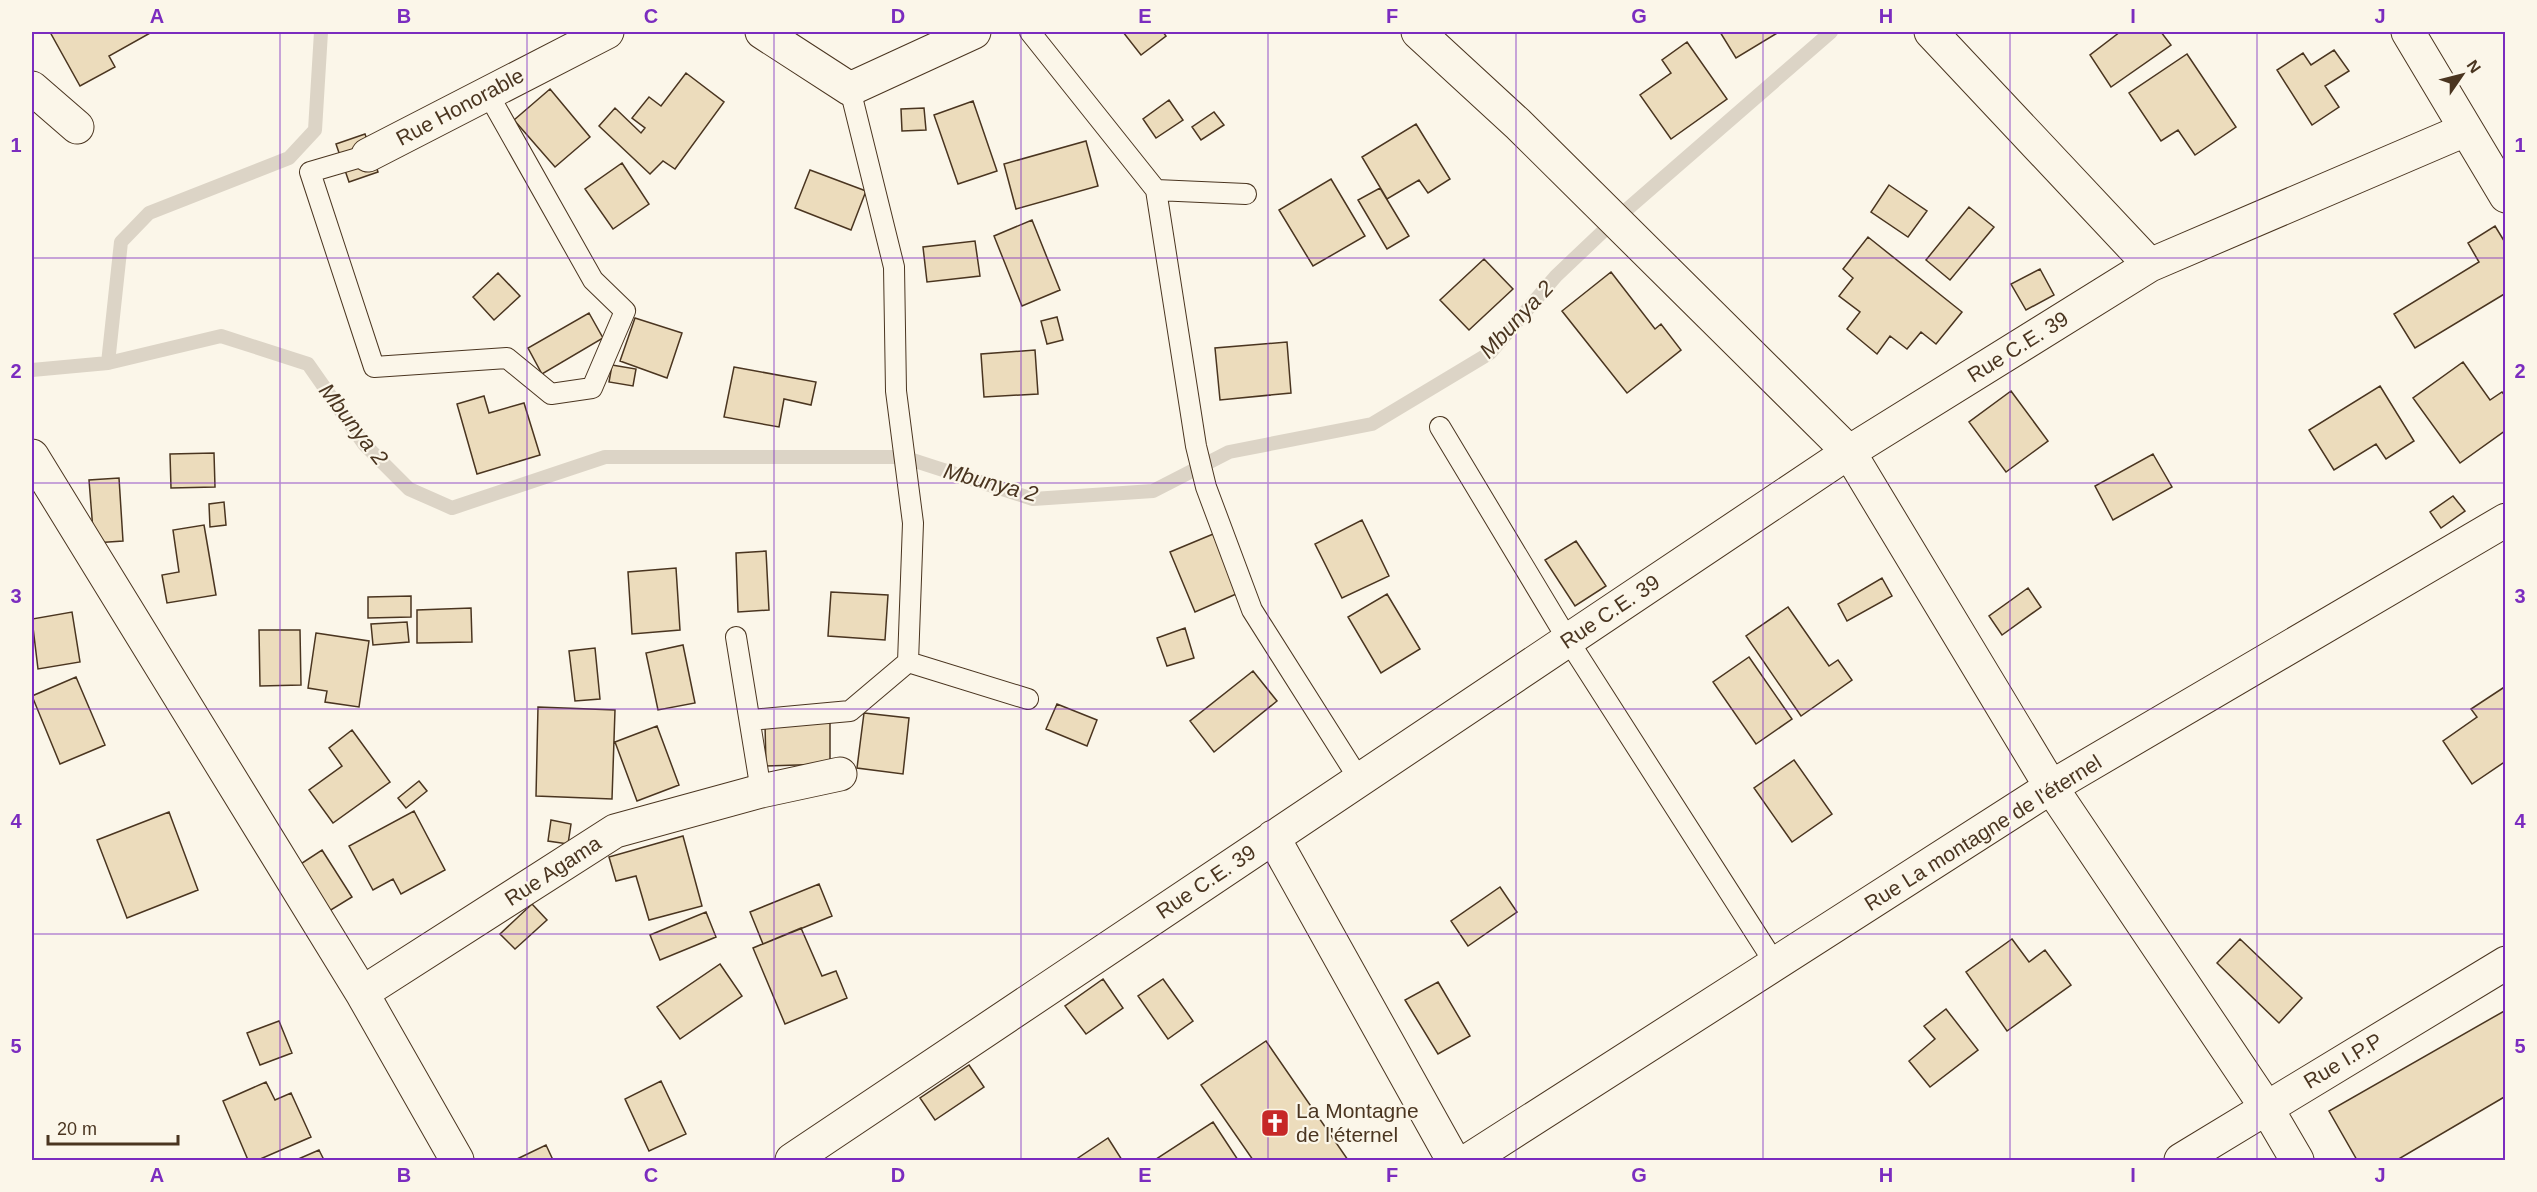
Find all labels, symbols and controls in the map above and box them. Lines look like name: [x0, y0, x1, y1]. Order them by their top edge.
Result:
text: A: [150, 5, 164, 27]
text: B: [397, 5, 411, 27]
text: C: [644, 5, 658, 27]
text: D: [891, 5, 905, 27]
text: E: [1138, 5, 1152, 27]
text: F: [1386, 5, 1398, 27]
text: G: [1631, 5, 1647, 27]
text: H: [1879, 5, 1893, 27]
text: I: [2130, 5, 2136, 27]
text: J: [2374, 5, 2386, 27]
north arrow: [2432, 45, 2492, 105]
text: N: [2464, 57, 2484, 76]
street label: Rue Honorable: [392, 63, 528, 150]
text: 1: [10, 134, 22, 156]
text: 1: [2514, 134, 2526, 156]
water label: Mbunya 2: [1474, 275, 1558, 363]
street label: Rue C.E. 39: [1963, 307, 2072, 387]
text: 2: [10, 360, 22, 382]
text: 2: [2514, 360, 2526, 382]
water label: Mbunya 2: [314, 379, 393, 470]
water label: Mbunya 2: [941, 458, 1041, 507]
street label: Rue C.E. 39: [1556, 570, 1664, 653]
text: 3: [10, 585, 22, 607]
text: 3: [2514, 585, 2526, 607]
street label: Rue La montagne de l'éternel: [1860, 750, 2105, 915]
text: 4: [10, 810, 22, 832]
text: 4: [2514, 810, 2526, 832]
street label: Rue Agama: [500, 831, 605, 910]
street label: Rue C.E. 39: [1152, 840, 1260, 923]
street label: Rue I.P.P: [2299, 1028, 2386, 1093]
text: 5: [10, 1035, 22, 1057]
text: 5: [2514, 1035, 2526, 1057]
place label: La Montagne de l'éternel: [1296, 1099, 1419, 1146]
church icon: La Montagne de l'éternel: [1259, 1107, 1291, 1139]
scale bar: [48, 1108, 178, 1146]
text: 20 m: [57, 1119, 97, 1139]
text: A: [150, 1164, 164, 1186]
text: B: [397, 1164, 411, 1186]
text: C: [644, 1164, 658, 1186]
text: D: [891, 1164, 905, 1186]
text: E: [1138, 1164, 1152, 1186]
text: F: [1386, 1164, 1398, 1186]
text: G: [1631, 1164, 1647, 1186]
text: H: [1879, 1164, 1893, 1186]
text: I: [2130, 1164, 2136, 1186]
text: J: [2374, 1164, 2386, 1186]

